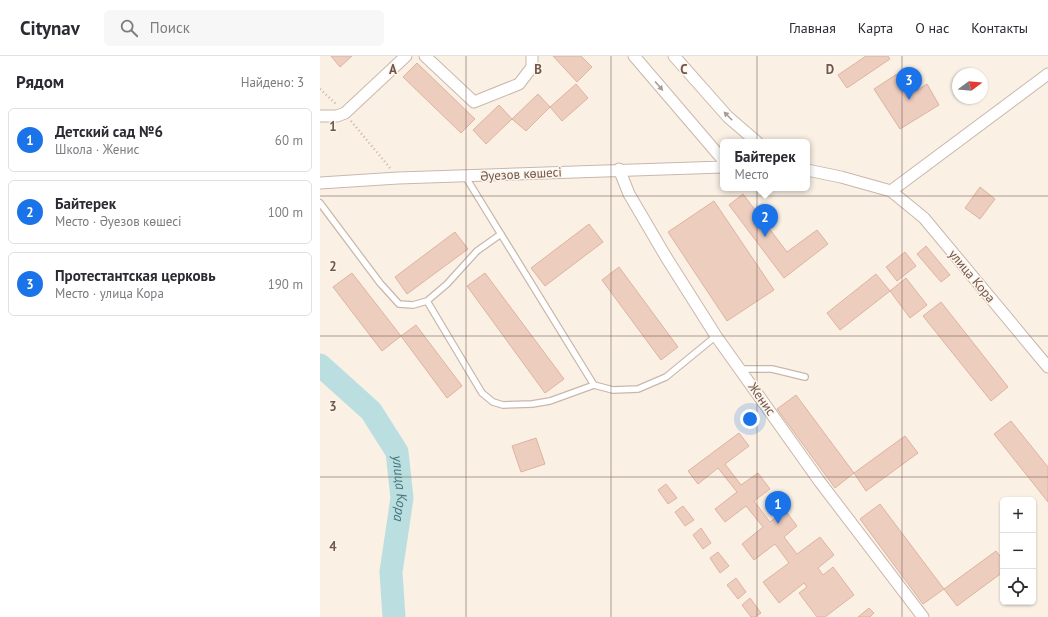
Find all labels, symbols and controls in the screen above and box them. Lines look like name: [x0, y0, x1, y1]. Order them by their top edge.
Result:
search box: [104, 10, 384, 46]
text: Citynav: [20, 16, 80, 40]
icon: search: [118, 17, 140, 39]
text: Поиск: [150, 18, 190, 37]
text: Главная: [789, 19, 836, 37]
text: Карта: [858, 19, 893, 37]
text: О нас: [915, 19, 949, 37]
text: Контакты: [971, 19, 1028, 37]
text: A: [389, 61, 397, 78]
text: B: [534, 61, 542, 78]
text: C: [680, 61, 688, 78]
text: D: [826, 61, 834, 78]
pin: 3: [896, 67, 922, 100]
north arrow: [952, 68, 988, 104]
text: Рядом: [16, 71, 64, 93]
text: Найдено: 3: [241, 74, 304, 91]
one-way arrow: [654, 81, 663, 90]
one-way arrow: [723, 112, 733, 121]
text: 1: [329, 118, 337, 135]
text: Детский сад №6: [55, 122, 163, 141]
text: 1: [26, 132, 34, 149]
text: 60 m: [275, 132, 303, 149]
popup: [720, 139, 810, 191]
text: Школа · Женис: [55, 141, 139, 158]
text: Байтерек: [735, 147, 796, 166]
street label: Әуезов көшесі: [480, 163, 562, 185]
text: Место: [735, 166, 769, 183]
text: Байтерек: [55, 194, 116, 213]
text: 2: [26, 204, 34, 221]
text: 100 m: [268, 204, 303, 221]
pin: 2: [752, 204, 778, 237]
text: Место · Әуезов көшесі: [55, 213, 182, 230]
street label: улица Кора: [945, 246, 999, 306]
text: 2: [329, 258, 337, 275]
text: Протестантская церковь: [55, 266, 216, 285]
text: 3: [26, 276, 34, 293]
text: 190 m: [268, 276, 303, 293]
text: Место · улица Кора: [55, 285, 164, 302]
street label: Женис: [744, 378, 780, 419]
text: 3: [329, 398, 337, 415]
your location: [740, 409, 760, 429]
water label: улица Кора: [388, 454, 411, 523]
pin: 1: [765, 491, 791, 524]
map controls: [1000, 497, 1036, 605]
button: +: [1000, 497, 1036, 533]
button: −: [1000, 533, 1036, 569]
text: 4: [329, 538, 337, 555]
button: locate: [1000, 569, 1036, 605]

